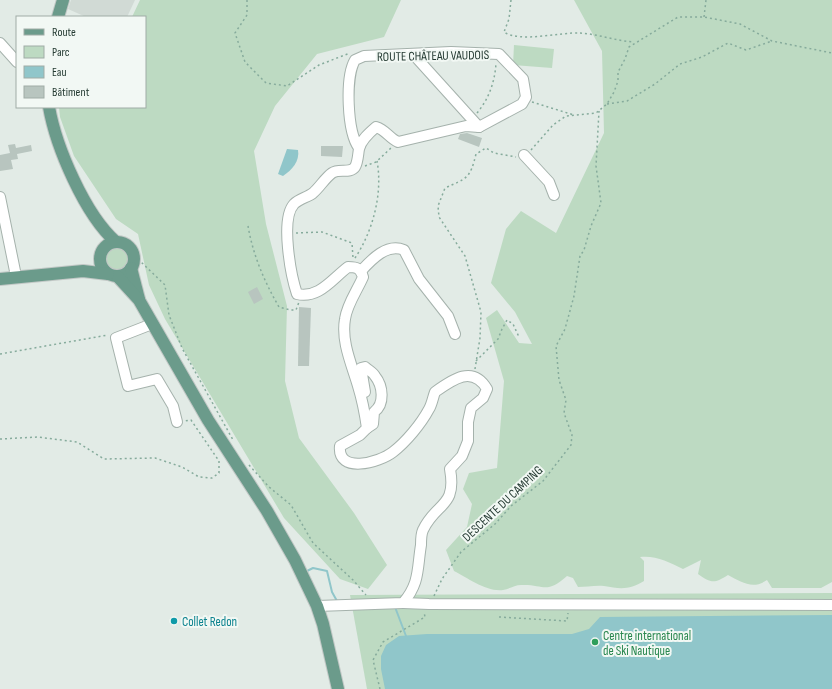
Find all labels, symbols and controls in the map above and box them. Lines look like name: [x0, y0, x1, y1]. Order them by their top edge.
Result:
legend: [16, 16, 146, 108]
text: Route: [52, 25, 76, 40]
text: Parc: [52, 45, 70, 60]
street label: ROUTE CHÂTEAU VAUDOIS: [377, 47, 490, 65]
text: Eau: [52, 65, 66, 80]
text: Bâtiment: [52, 85, 90, 100]
street label: DESCENTE DU CAMPING: [459, 462, 546, 545]
place label: Collet Redon: [182, 614, 237, 630]
marker: Collet Redon: [169, 616, 179, 626]
place label: Centre international de Ski Nautique: [603, 628, 691, 659]
marker: Centre international de Ski Nautique: [590, 637, 600, 647]

